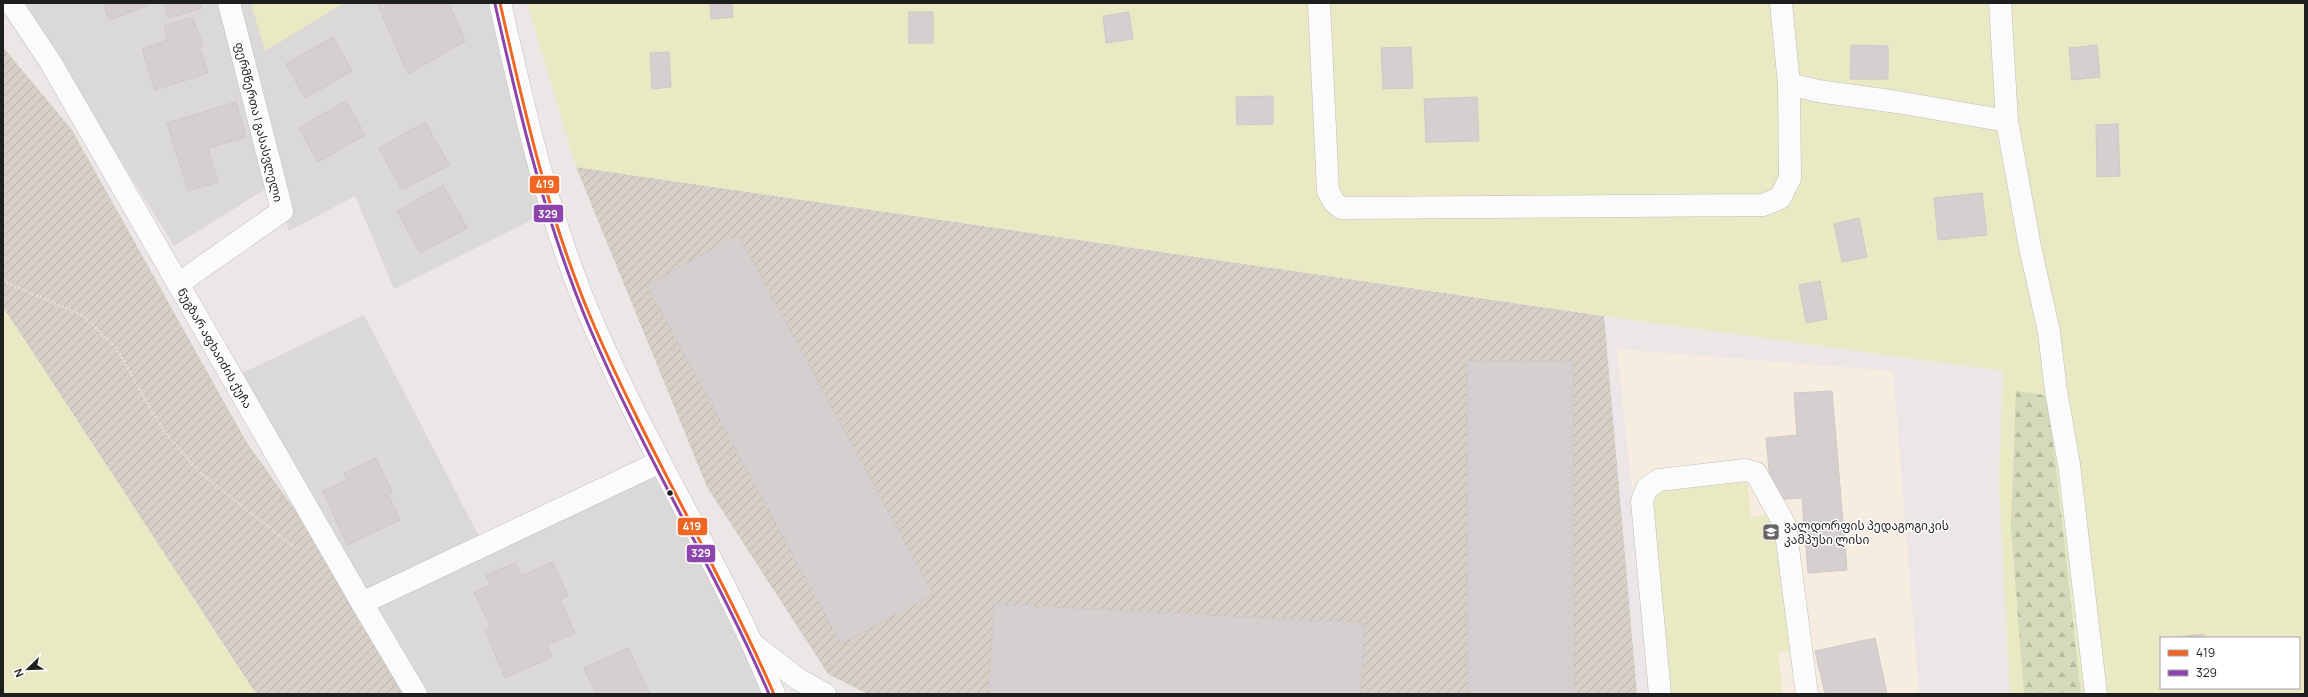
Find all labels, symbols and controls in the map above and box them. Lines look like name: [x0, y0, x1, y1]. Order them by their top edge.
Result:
street label: ფერმწერთა I გასასვლელი: [231, 40, 287, 204]
line badge: 419: [529, 175, 560, 194]
text: 419: [536, 176, 554, 191]
line badge: 329: [533, 204, 564, 223]
text: 329: [538, 206, 558, 221]
street label: ნუგზარ აფხაიძის ქუჩა: [174, 285, 256, 411]
unlabelled marker: [665, 488, 675, 498]
line badge: 419: [677, 517, 708, 536]
place label: ვალდორფის პედაგოგიკის კამპუსი ლისი: [1784, 517, 1949, 548]
text: 419: [683, 518, 701, 533]
school or university icon: ვალდორფის პედაგოგიკის კამპუსი ლისი: [1761, 522, 1781, 542]
line badge: 329: [686, 544, 716, 563]
text: 329: [691, 545, 711, 560]
legend: [2160, 637, 2300, 689]
text: 419: [2196, 644, 2215, 661]
north arrow: [8, 649, 48, 689]
text: 329: [2196, 664, 2217, 681]
text: N: [10, 666, 27, 680]

